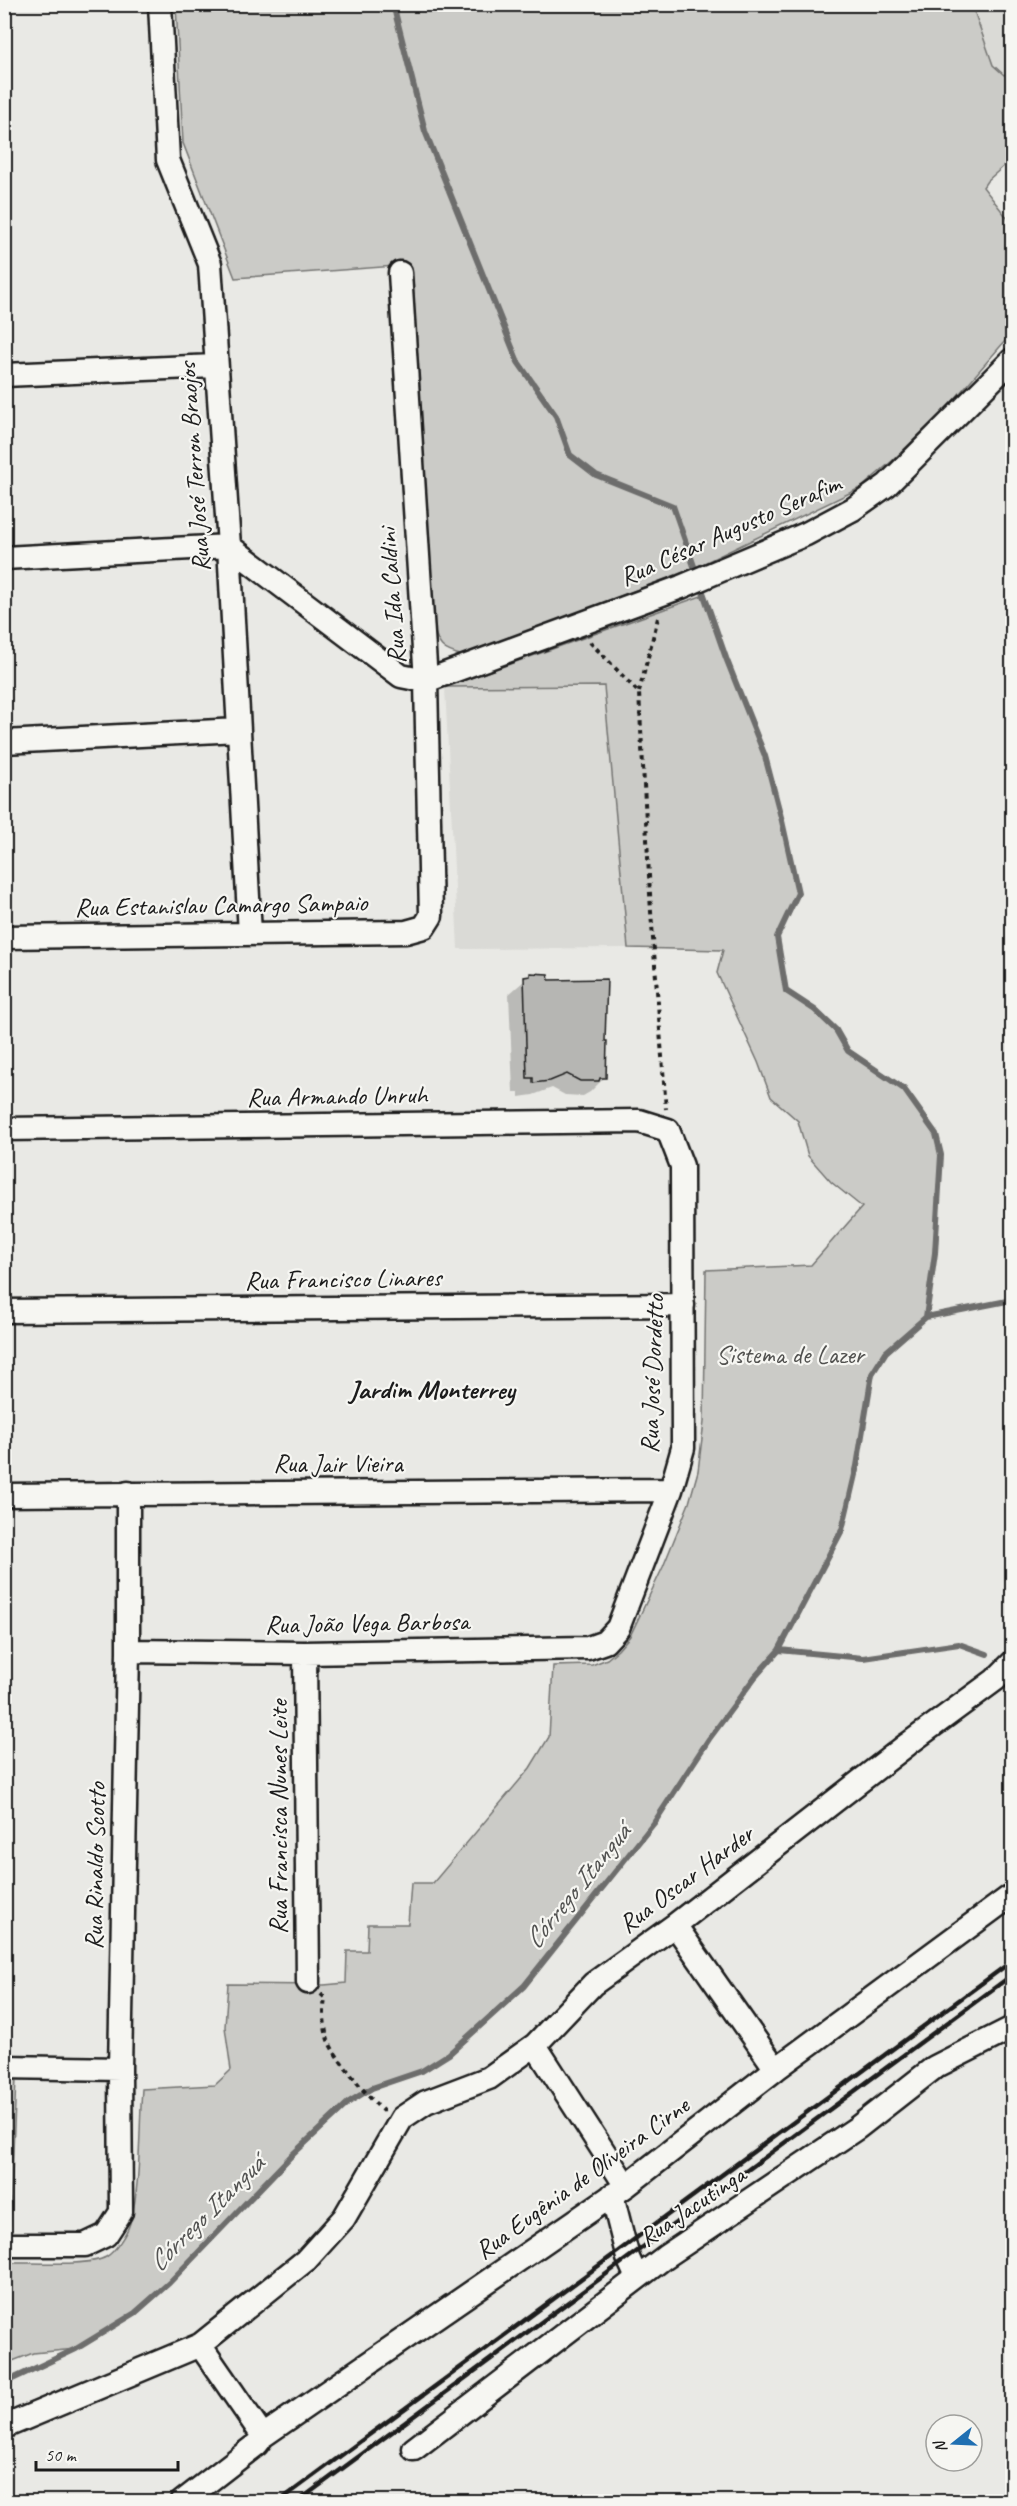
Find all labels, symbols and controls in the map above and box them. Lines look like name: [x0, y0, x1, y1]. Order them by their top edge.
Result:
street label: Rua José Terron Braojos: [170, 359, 218, 573]
street label: Rua César Augusto Serafim: [614, 465, 848, 594]
street label: Rua Ida Caldini: [371, 524, 413, 665]
street label: Rua Estanislau Camargo Sampaio: [74, 886, 370, 924]
street label: Rua Armando Unruh: [246, 1078, 430, 1114]
street label: Rua Francisco Linares: [244, 1261, 444, 1297]
street label: Rua José Dordetto: [633, 1292, 671, 1454]
park label: Sistema de Lazer: [716, 1338, 867, 1371]
district label: Jardim Monterrey: [347, 1372, 518, 1406]
street label: Rua Jair Vieira: [273, 1447, 404, 1480]
street label: Rua João Vega Barbosa: [265, 1605, 472, 1641]
street label: Rua Francisca Nunes Leite: [262, 1697, 295, 1934]
street label: Rua Rinaldo Scotto: [77, 1780, 113, 1950]
water label: Córrego Itanguá: [516, 1812, 642, 1955]
street label: Rua Oscar Harder: [612, 1816, 762, 1940]
street label: Rua Eugênia de Oliveira Cirne: [468, 2088, 697, 2267]
water label: Córrego Itanguá: [141, 2143, 276, 2278]
street label: Rua Jacutinga: [632, 2157, 754, 2254]
north arrow: [924, 2413, 984, 2473]
scale bar: [36, 2434, 178, 2472]
text: N: [929, 2437, 952, 2455]
text: 50 m: [45, 2444, 78, 2466]

